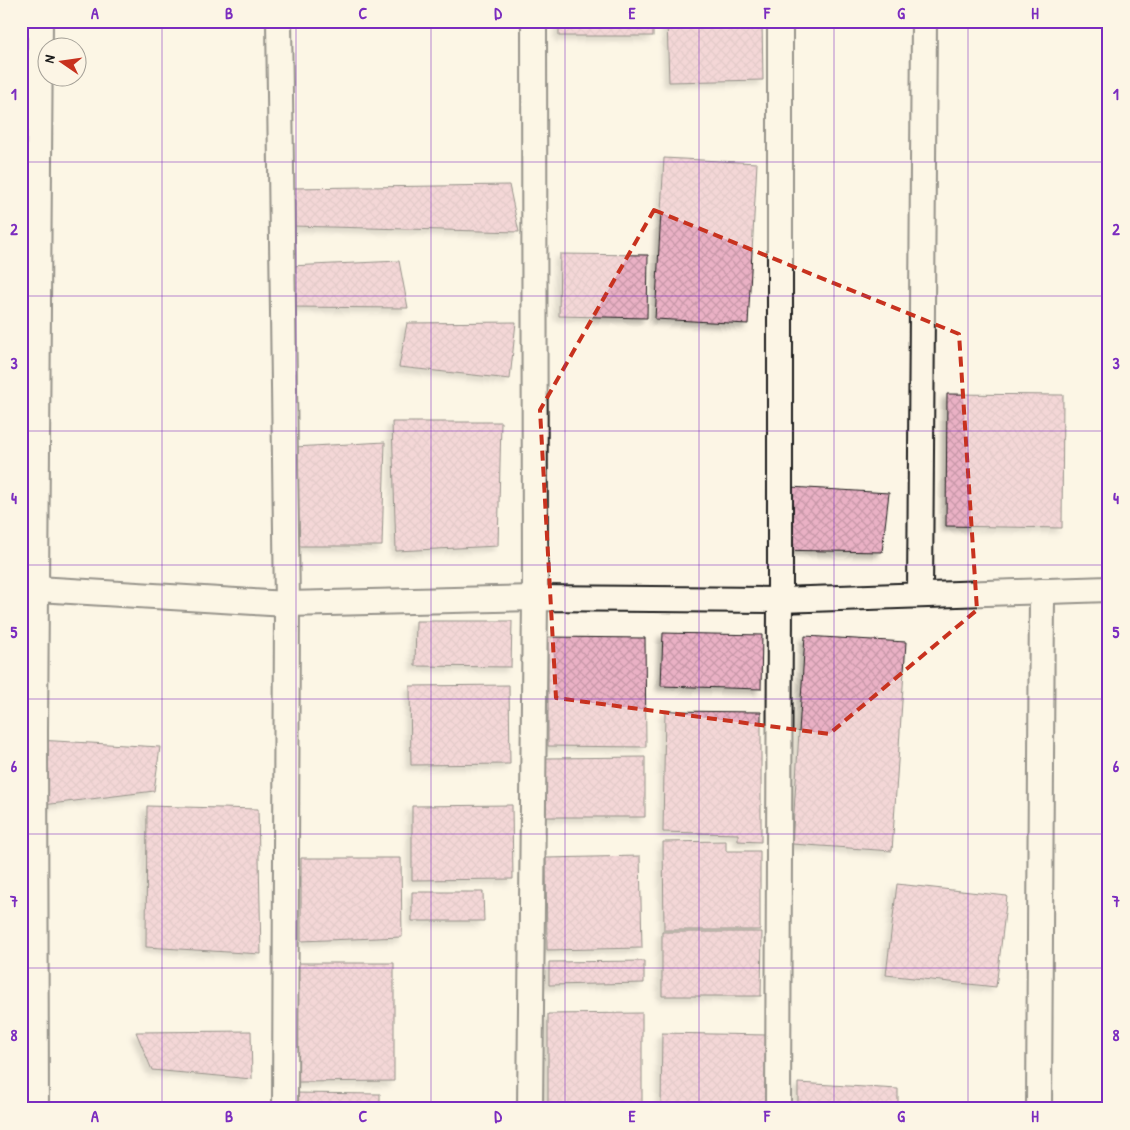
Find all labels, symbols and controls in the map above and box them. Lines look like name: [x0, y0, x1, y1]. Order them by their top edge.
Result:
text: A: [91, 2, 99, 24]
text: B: [225, 2, 233, 24]
text: C: [359, 2, 368, 24]
text: D: [494, 2, 502, 24]
text: E: [628, 2, 636, 24]
text: F: [763, 2, 771, 24]
text: G: [897, 2, 905, 24]
text: H: [1031, 2, 1039, 24]
north arrow: [38, 38, 88, 88]
text: N: [39, 53, 59, 65]
text: 1: [11, 83, 17, 105]
text: 1: [1113, 83, 1119, 105]
text: 2: [10, 218, 18, 240]
text: 2: [1112, 218, 1120, 240]
text: 3: [10, 352, 18, 374]
text: 3: [1112, 352, 1120, 374]
text: 4: [11, 487, 17, 509]
text: 4: [1113, 487, 1119, 509]
text: 5: [11, 621, 18, 643]
text: 5: [1113, 621, 1120, 643]
text: 6: [11, 755, 18, 777]
text: 6: [1113, 755, 1120, 777]
text: 7: [9, 890, 18, 912]
text: 7: [1111, 890, 1120, 912]
text: 8: [11, 1024, 18, 1046]
text: 8: [1113, 1024, 1120, 1046]
text: A: [91, 1105, 99, 1127]
text: B: [225, 1105, 233, 1127]
text: C: [359, 1105, 368, 1127]
text: D: [494, 1105, 502, 1127]
text: E: [628, 1105, 636, 1127]
text: F: [763, 1105, 771, 1127]
text: G: [897, 1105, 905, 1127]
text: H: [1031, 1105, 1039, 1127]

